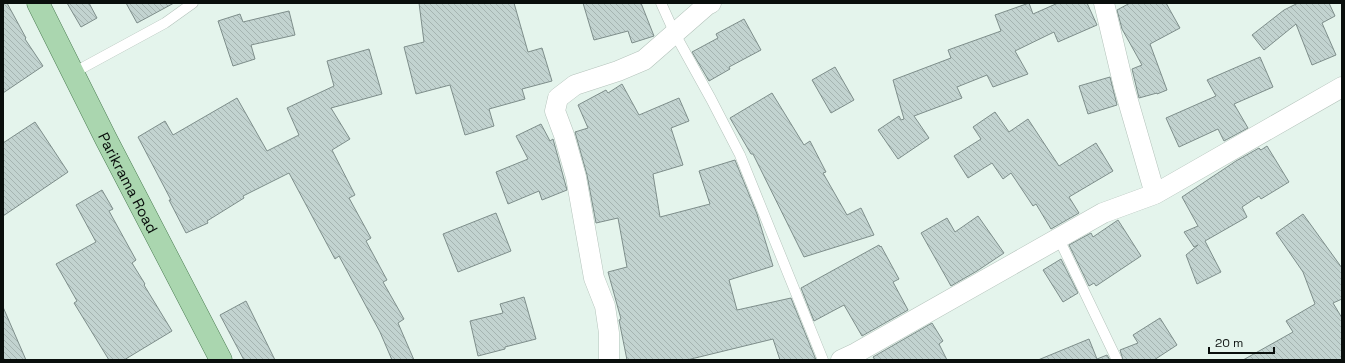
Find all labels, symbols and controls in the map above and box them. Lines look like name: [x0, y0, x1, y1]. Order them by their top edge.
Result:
street label: Parikrama Road: [95, 129, 163, 236]
scale bar: [1209, 329, 1274, 355]
text: 20 m: [1215, 335, 1243, 351]

